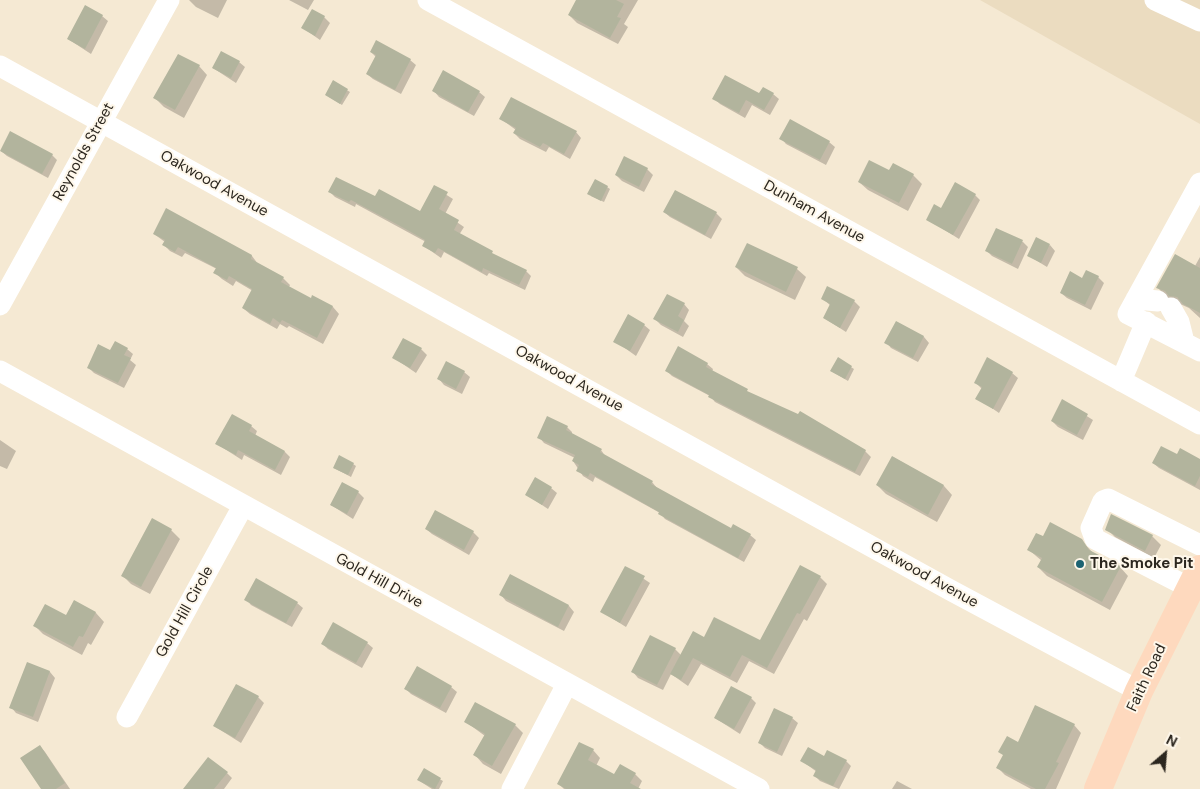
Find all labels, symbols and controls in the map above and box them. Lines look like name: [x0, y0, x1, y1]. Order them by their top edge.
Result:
street label: Reynolds Street: [50, 100, 118, 204]
street label: Oakwood Avenue: [157, 147, 271, 221]
street label: Dunham Avenue: [760, 177, 868, 247]
street label: Oakwood Avenue: [512, 342, 626, 416]
street label: Oakwood Avenue: [867, 538, 981, 612]
street label: Gold Hill Drive: [332, 550, 426, 612]
place label: The Smoke Pit: [1090, 555, 1194, 573]
marker: The Smoke Pit: [1074, 558, 1086, 570]
street label: Gold Hill Circle: [153, 563, 217, 661]
street label: Faith Road: [1123, 641, 1171, 715]
north arrow: [1140, 729, 1190, 779]
text: N: [1163, 730, 1180, 751]

